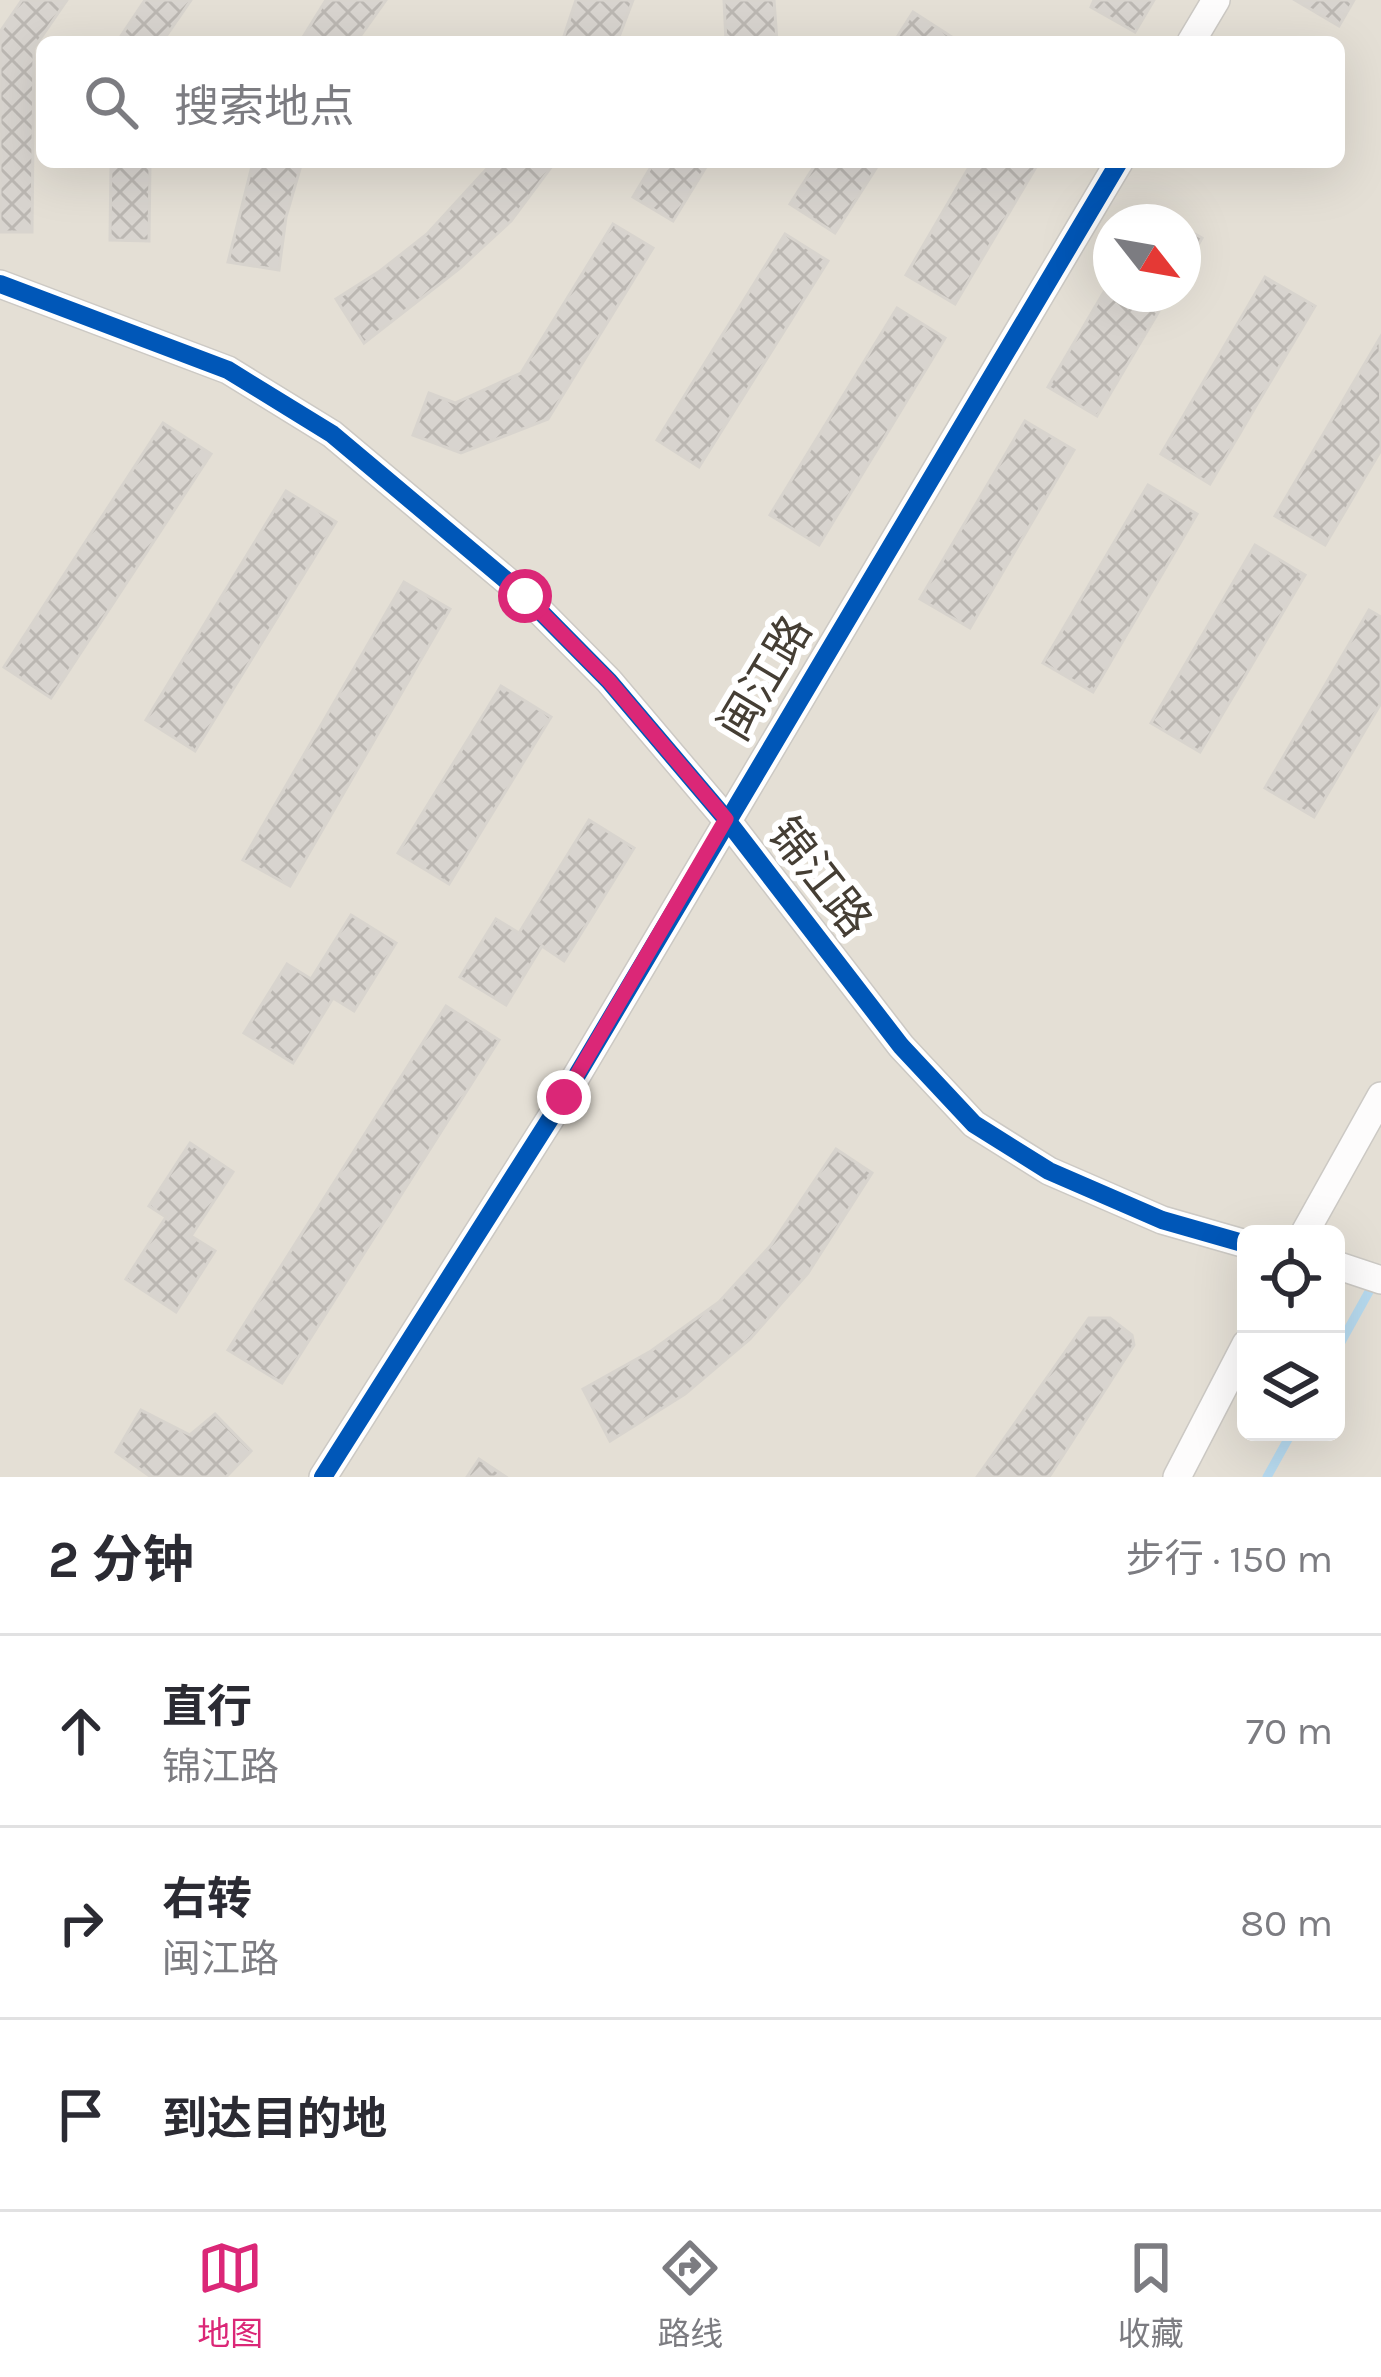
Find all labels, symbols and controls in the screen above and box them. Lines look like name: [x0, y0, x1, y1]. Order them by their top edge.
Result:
search box: [36, 36, 1345, 168]
icon: search: [78, 69, 144, 135]
text: 搜索地点: [174, 81, 354, 133]
north arrow: [1093, 204, 1201, 312]
route start: [498, 569, 552, 623]
street label: 闽江路: [708, 607, 822, 749]
street label: 锦江路: [758, 808, 882, 946]
route end: [537, 1070, 591, 1124]
map controls: [1237, 1225, 1345, 1441]
button: locate: [1237, 1225, 1345, 1333]
button: layers: [1237, 1333, 1345, 1441]
text: 2 分钟: [48, 1530, 194, 1590]
text: 步行 · 150 m: [1126, 1536, 1333, 1582]
text: 直行: [162, 1681, 252, 1733]
icon: ahead: [48, 1698, 114, 1764]
text: 70 m: [1246, 1708, 1333, 1754]
text: 锦江路: [162, 1744, 279, 1790]
text: 右转: [162, 1873, 252, 1925]
icon: right: [48, 1890, 114, 1956]
text: 80 m: [1240, 1900, 1333, 1946]
text: 闽江路: [162, 1936, 279, 1982]
icon: arrive: [48, 2082, 114, 2148]
text: 到达目的地: [162, 2093, 387, 2145]
tab: 地图: [197, 2235, 263, 2355]
tab: 路线: [657, 2235, 723, 2355]
tab: 收藏: [1118, 2235, 1184, 2355]

